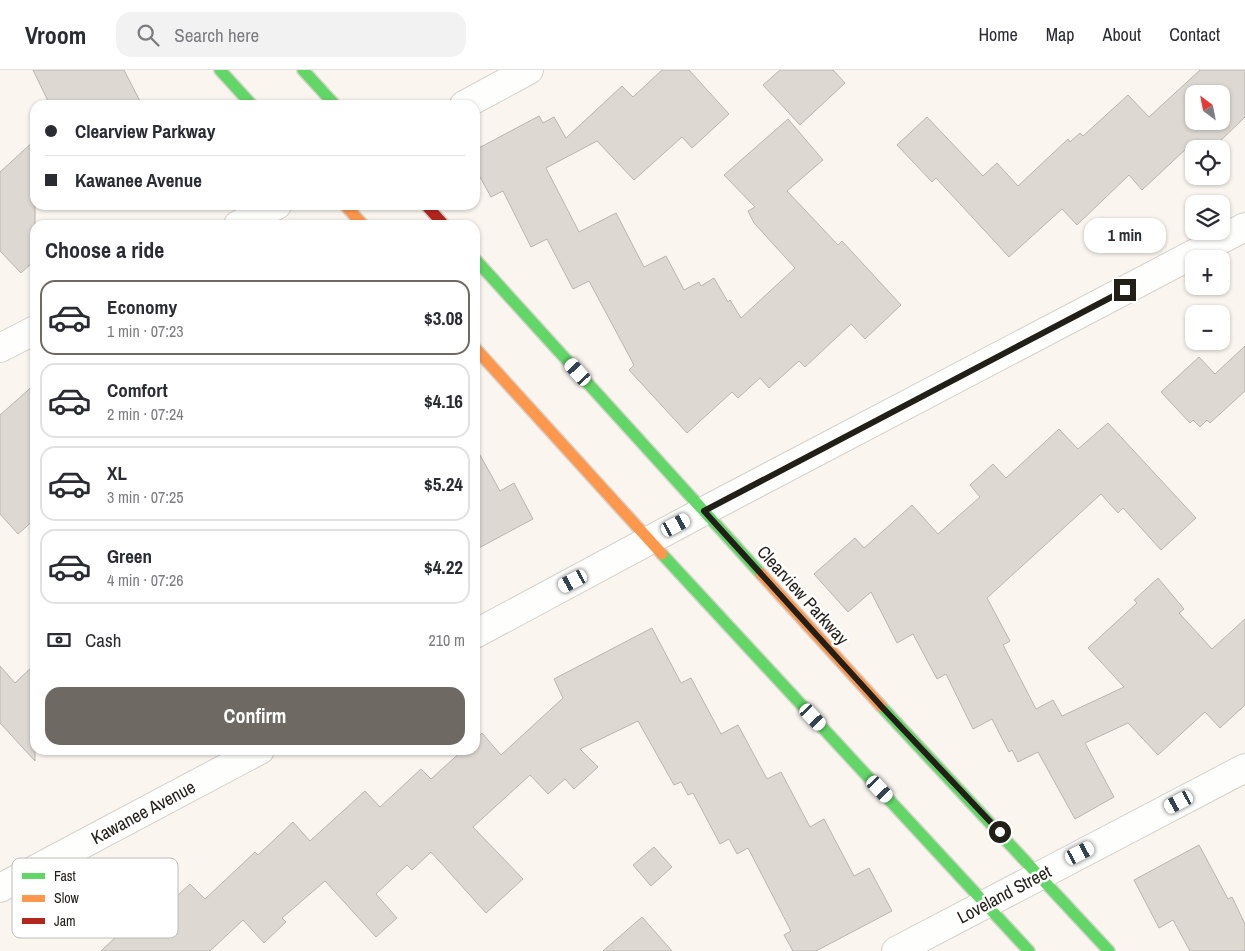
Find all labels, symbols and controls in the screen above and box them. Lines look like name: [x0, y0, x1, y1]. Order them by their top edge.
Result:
search box: [116, 12, 466, 57]
text: Vroom: [25, 19, 86, 51]
icon: search: [134, 21, 162, 49]
text: Search here: [174, 22, 259, 48]
text: Home: [978, 22, 1018, 47]
text: Map: [1046, 22, 1075, 47]
text: About: [1103, 22, 1141, 47]
text: Contact: [1169, 22, 1220, 47]
north arrow: [1185, 85, 1230, 130]
map controls: [1185, 85, 1230, 350]
text: Clearview Parkway: [75, 118, 215, 144]
button: locate: [1185, 140, 1230, 185]
text: Kawanee Avenue: [75, 167, 202, 193]
button: layers: [1185, 195, 1230, 240]
callout: 1 min: [1084, 218, 1166, 252]
text: 1 min: [1108, 224, 1142, 246]
text: Choose a ride: [45, 235, 164, 265]
button: +: [1185, 250, 1230, 295]
route end: [1114, 279, 1136, 301]
text: Economy: [107, 294, 177, 320]
icon: car: [47, 295, 92, 340]
text: $3.08: [424, 305, 463, 331]
button: −: [1185, 305, 1230, 350]
text: 1 min · 07:23: [107, 320, 184, 342]
car: [562, 356, 593, 388]
text: Comfort: [107, 377, 168, 403]
icon: car: [47, 378, 92, 423]
text: $4.16: [424, 388, 463, 414]
text: 2 min · 07:24: [107, 403, 184, 425]
text: XL: [107, 460, 127, 486]
icon: car: [47, 461, 92, 506]
text: $5.24: [424, 471, 463, 497]
text: 3 min · 07:25: [107, 486, 184, 508]
car: [659, 511, 692, 539]
street label: Clearview Parkway: [751, 540, 855, 651]
text: Green: [107, 543, 152, 569]
icon: car: [47, 544, 92, 589]
text: $4.22: [424, 554, 463, 580]
car: [556, 567, 589, 595]
text: 4 min · 07:26: [107, 569, 184, 591]
icon: cash: [45, 626, 73, 654]
text: Cash: [85, 627, 121, 653]
text: 210 m: [429, 629, 465, 651]
button: Confirm: [45, 687, 465, 745]
car: [797, 701, 828, 733]
car: [864, 773, 895, 805]
street label: Kawanee Avenue: [87, 774, 199, 850]
car: [1162, 788, 1195, 816]
route start: [989, 821, 1011, 843]
car: [1063, 840, 1096, 866]
legend: [12, 858, 178, 938]
street label: Loveland Street: [952, 859, 1056, 929]
text: Fast: [54, 867, 76, 885]
text: Slow: [54, 889, 80, 907]
text: Jam: [54, 912, 76, 930]

